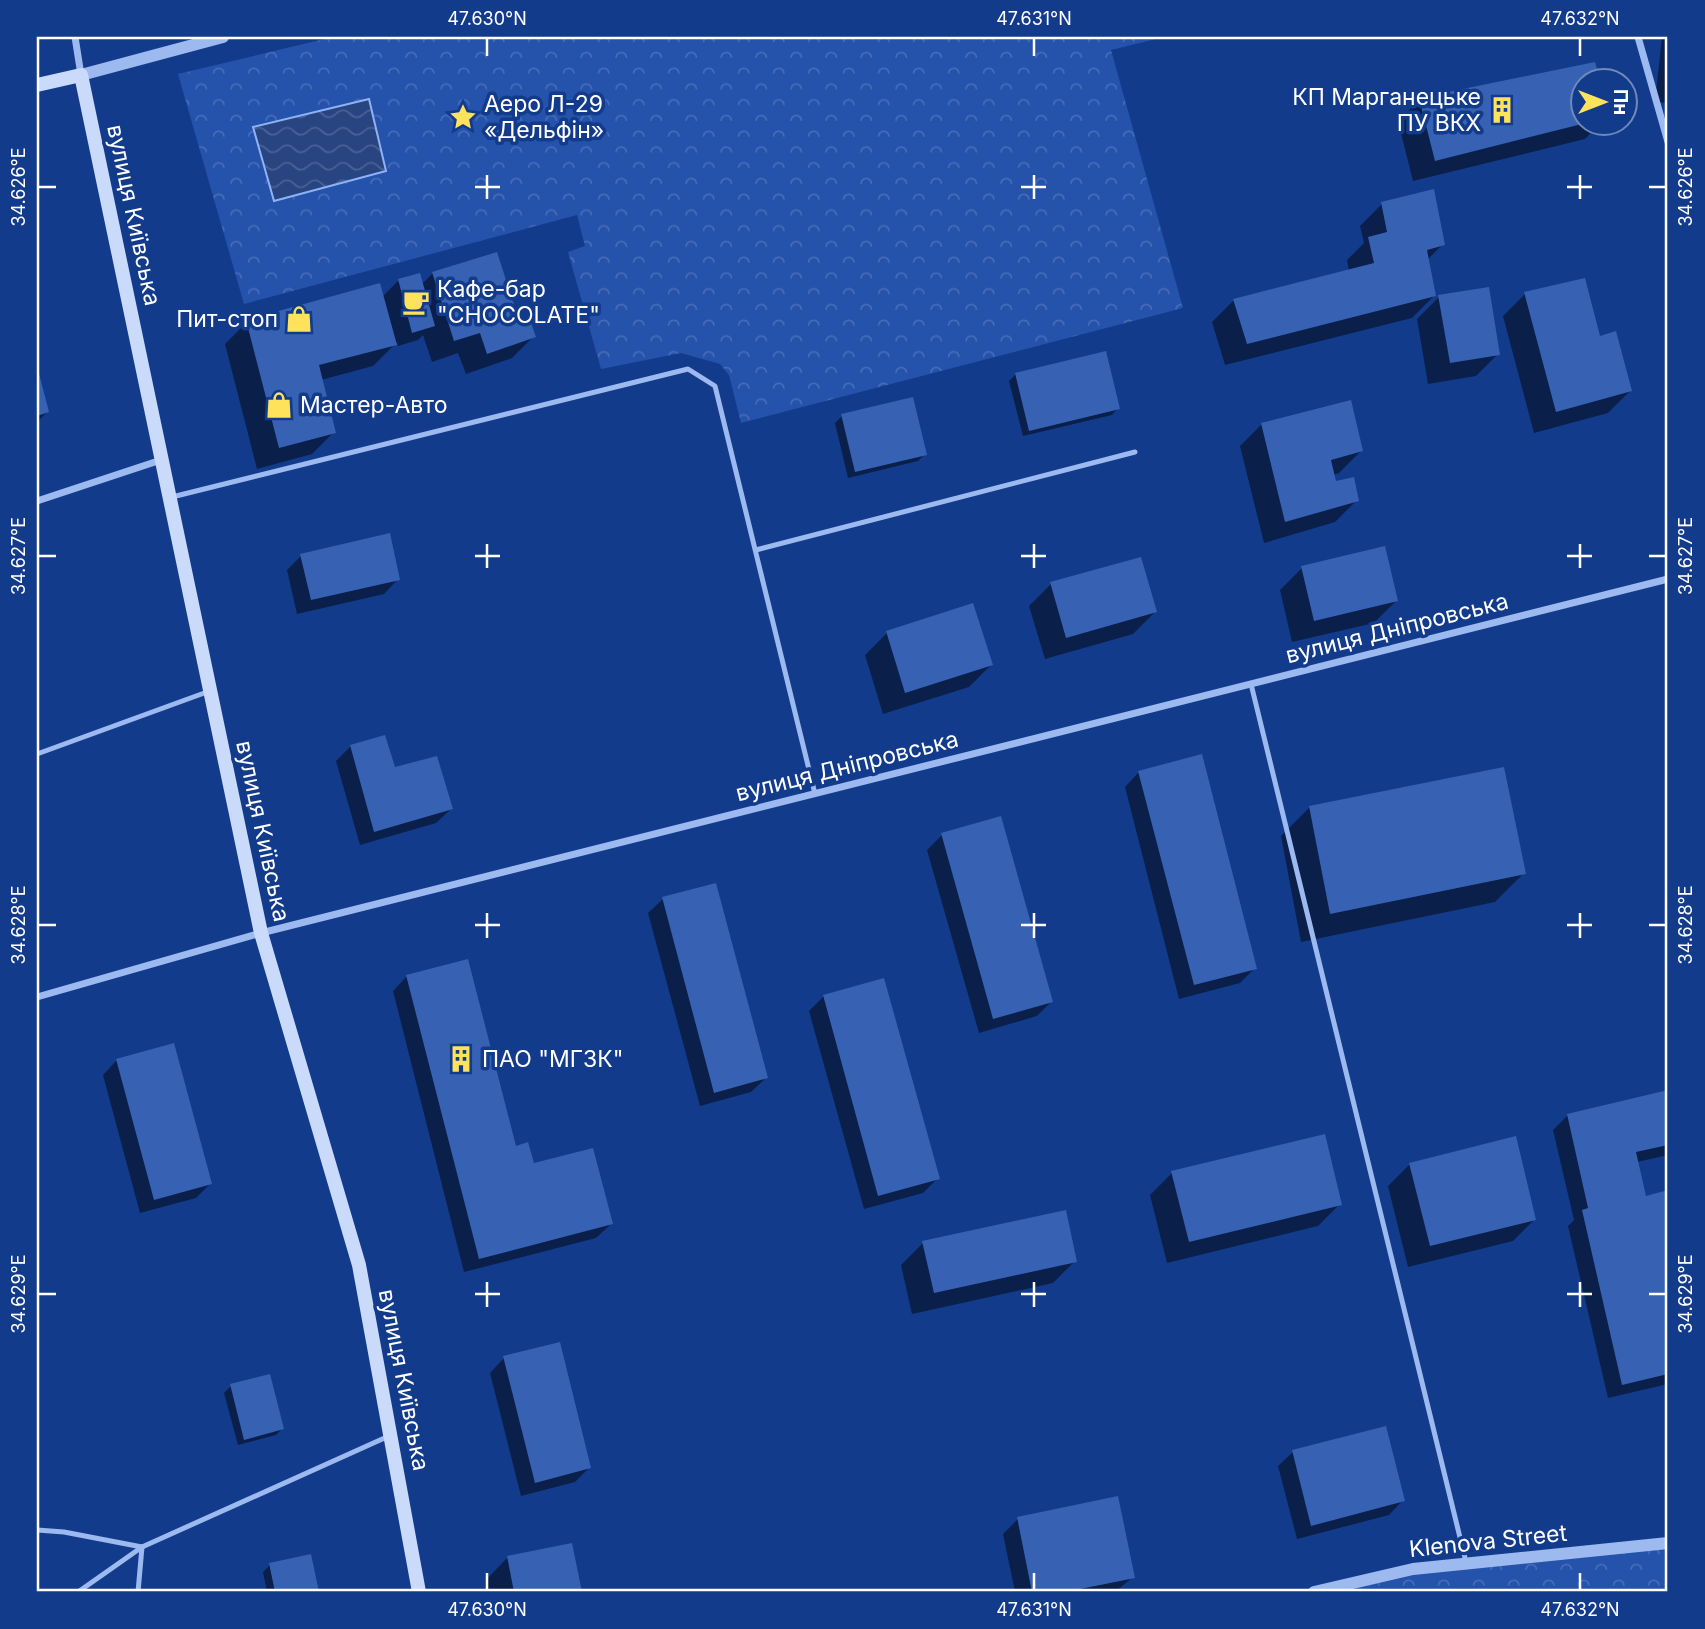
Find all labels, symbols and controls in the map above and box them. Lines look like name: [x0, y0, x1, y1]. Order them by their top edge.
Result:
text: 47.630°N: [447, 8, 527, 29]
text: 47.631°N: [996, 8, 1072, 29]
text: 47.632°N: [1540, 8, 1620, 29]
north arrow: [1568, 66, 1638, 136]
place label: КП Марганецьке ПУ ВКХ: [1292, 83, 1481, 137]
text: Пн: [1609, 89, 1632, 115]
place label: Аеро Л-29 «Дельфін»: [484, 90, 604, 144]
building icon: КП Марганецьке ПУ ВКХ: [1487, 95, 1517, 125]
place icon: Аеро Л-29 «Дельфін»: [448, 102, 478, 132]
street label: вулиця Київська: [101, 122, 167, 308]
text: 34.626°E: [8, 147, 29, 227]
text: 34.626°E: [1675, 147, 1696, 227]
place label: Кафе-бар "CHOCOLATE": [437, 275, 600, 329]
cafe icon: Кафе-бар "CHOCOLATE": [401, 287, 431, 317]
shop icon: Пит-стоп: [284, 304, 314, 334]
place label: Пит-стоп: [176, 305, 278, 333]
shop icon: Мастер-Авто: [264, 390, 294, 420]
place label: Мастер-Авто: [300, 391, 447, 419]
text: 34.627°E: [8, 517, 29, 595]
text: 34.627°E: [1675, 517, 1696, 595]
street label: вулиця Дніпровська: [1283, 587, 1511, 669]
street label: вулиця Дніпровська: [733, 725, 961, 807]
street label: вулиця Київська: [230, 738, 296, 924]
text: 34.628°E: [8, 886, 29, 964]
text: 34.628°E: [1675, 886, 1696, 964]
building icon: ПАО "МГЗК": [446, 1044, 476, 1074]
place label: ПАО "МГЗК": [482, 1045, 623, 1073]
text: 34.629°E: [8, 1254, 29, 1334]
text: 34.629°E: [1675, 1254, 1696, 1334]
street label: вулиця Київська: [373, 1287, 435, 1473]
street label: Klenova Street: [1408, 1519, 1569, 1563]
text: 47.630°N: [447, 1599, 527, 1620]
text: 47.631°N: [996, 1599, 1072, 1620]
text: 47.632°N: [1540, 1599, 1620, 1620]

